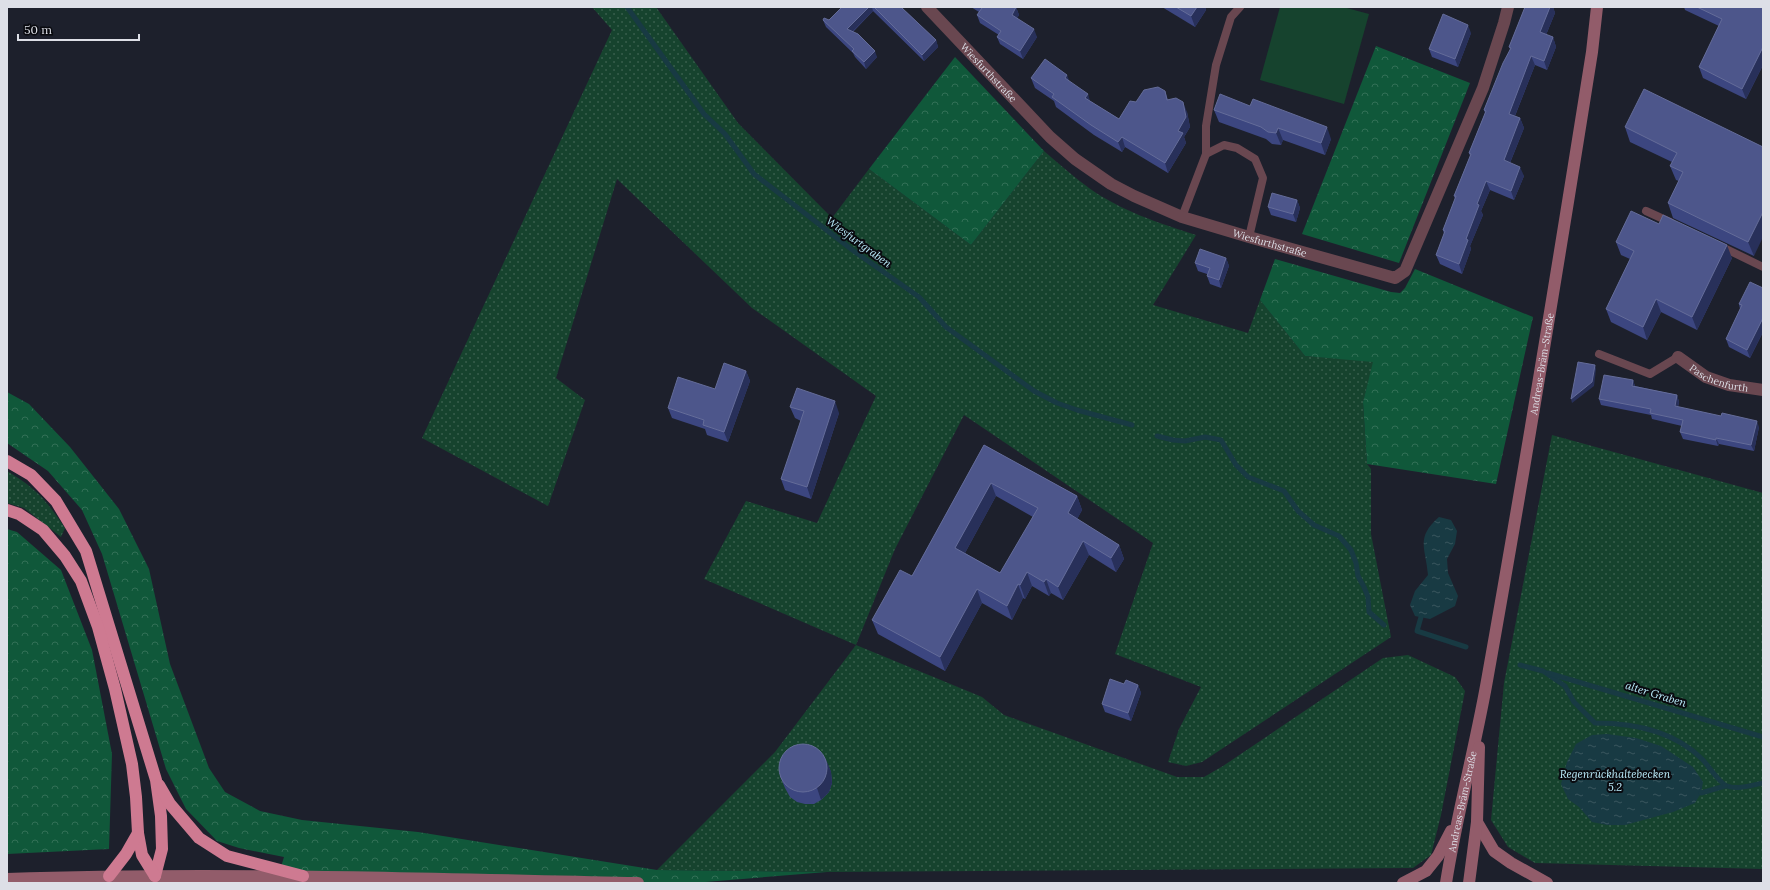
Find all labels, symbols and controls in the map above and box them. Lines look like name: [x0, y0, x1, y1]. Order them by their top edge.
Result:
scale bar: [18, 16, 139, 42]
text: 50 m: [24, 22, 52, 37]
street label: Wiesfurthstraße: [957, 40, 1020, 105]
water label: Wiesfurtgraben: [823, 214, 895, 271]
street label: Wiesfurthstraße: [1231, 227, 1309, 260]
street label: Andreas-Bräm-Straße: [1527, 311, 1557, 417]
street label: Paschenfurth: [1687, 361, 1749, 395]
water label: alter Graben: [1624, 678, 1688, 710]
street label: Andreas-Bräm-Straße: [1445, 749, 1480, 854]
water label: Regenrückhaltebecken 5.2: [1560, 767, 1671, 794]

